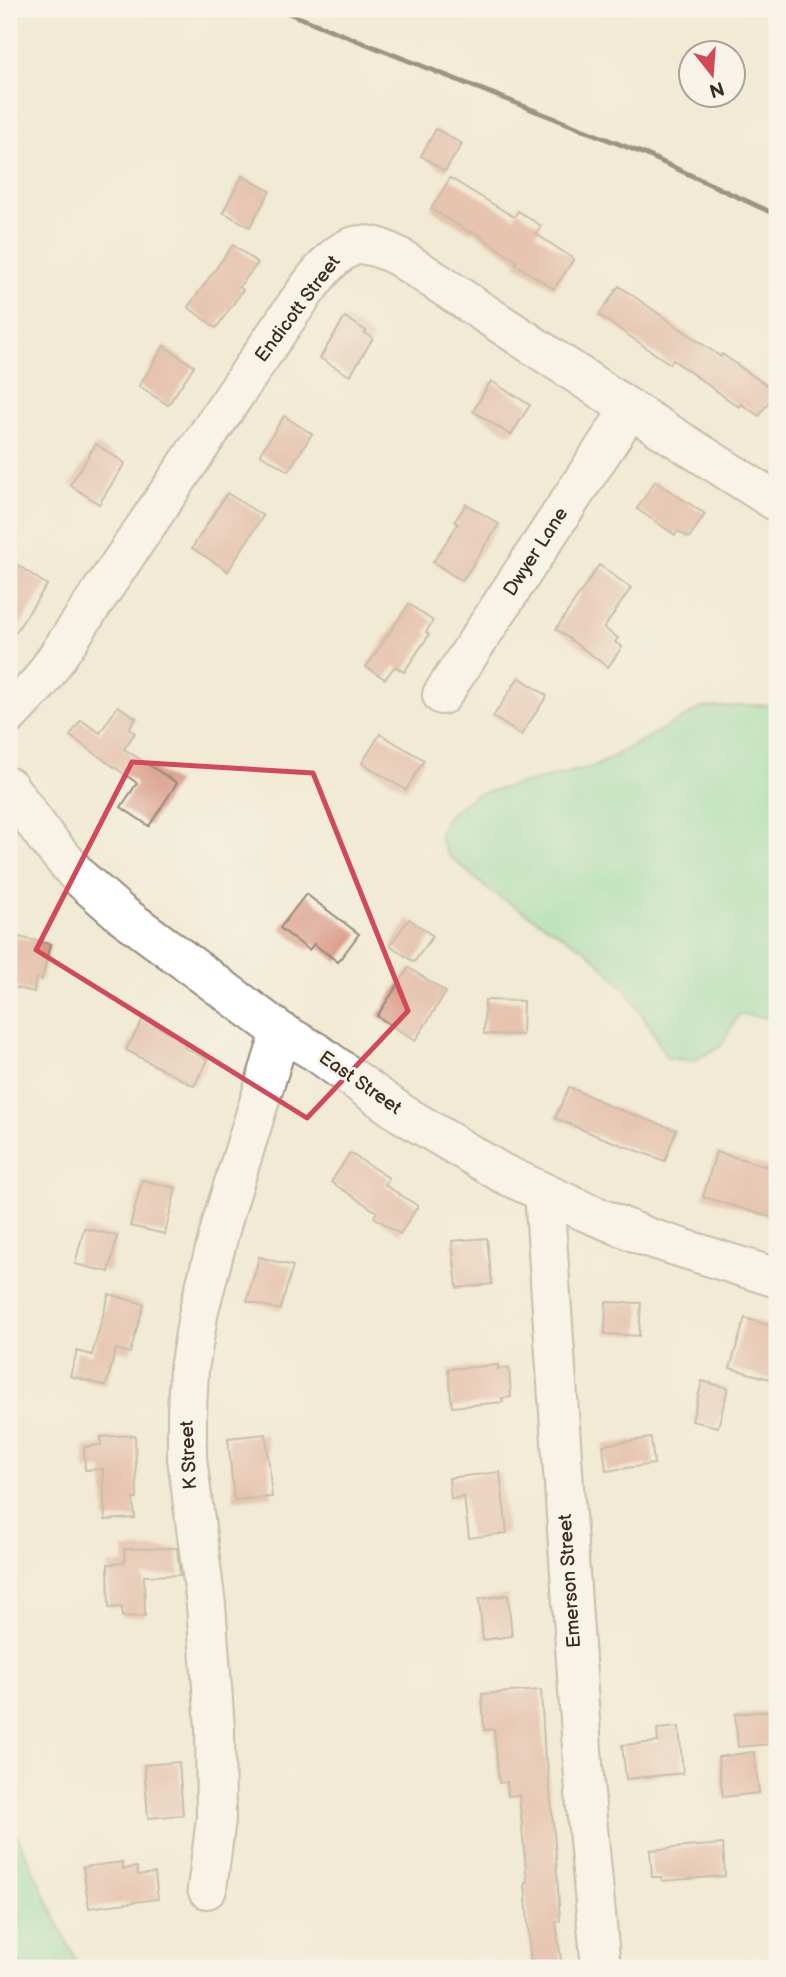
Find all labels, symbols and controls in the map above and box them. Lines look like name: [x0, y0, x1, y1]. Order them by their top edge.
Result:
north arrow: [678, 38, 748, 108]
text: N: [706, 76, 727, 102]
street label: Endicott Street: [250, 251, 346, 367]
street label: Dwyer Lane: [499, 503, 573, 601]
street label: East Street: [314, 1046, 406, 1120]
street label: K Street: [176, 1420, 202, 1490]
street label: Emerson Street: [554, 1513, 586, 1649]

